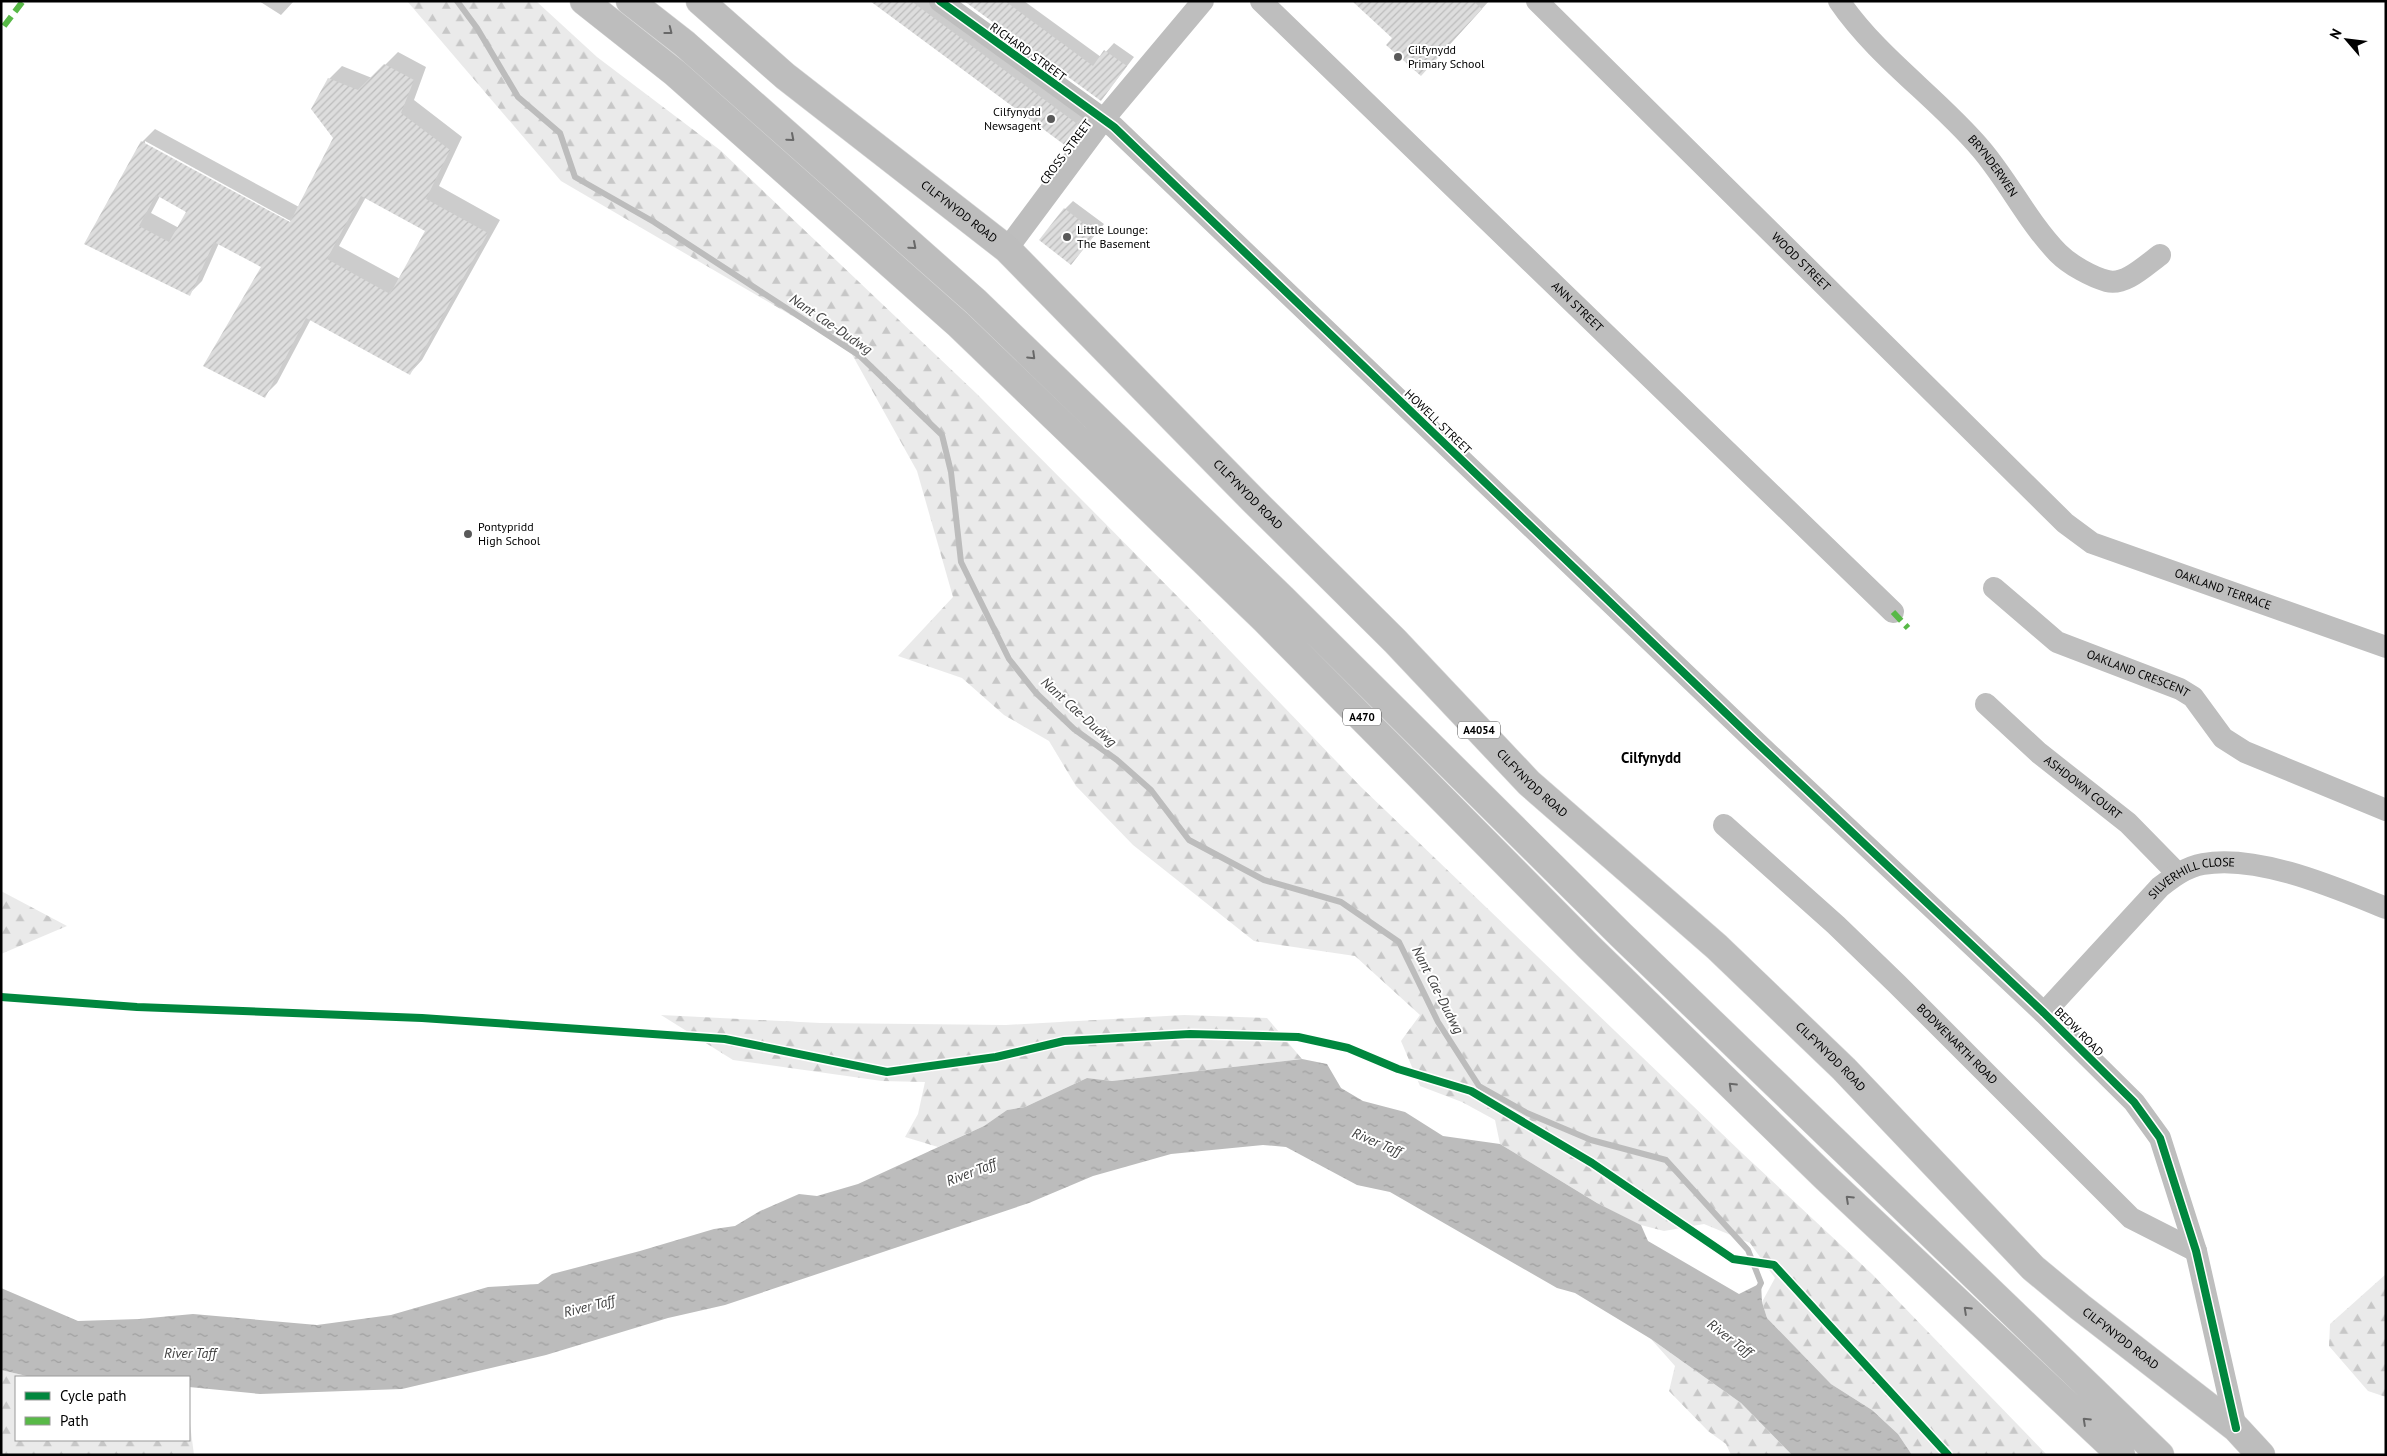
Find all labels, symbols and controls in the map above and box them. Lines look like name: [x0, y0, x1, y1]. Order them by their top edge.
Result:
north arrow: [2322, 15, 2372, 65]
street label: RICHARD STREET: [987, 19, 1070, 84]
one-way arrow: [663, 26, 672, 34]
text: N: [2325, 26, 2346, 42]
place label: Cilfynydd Primary School: [1408, 42, 1485, 71]
marker: Cilfynydd Primary School: [1392, 51, 1404, 63]
place label: Cilfynydd Newsagent: [984, 104, 1041, 133]
marker: Cilfynydd Newsagent: [1045, 113, 1057, 125]
street label: CROSS STREET: [1036, 116, 1095, 187]
street label: BRYNDERWEN: [1965, 131, 2021, 199]
one-way arrow: [786, 132, 795, 141]
street label: CILFYNYDD ROAD: [918, 177, 1001, 246]
place label: Little Lounge: The Basement: [1077, 222, 1150, 251]
street label: WOOD STREET: [1769, 229, 1834, 294]
marker: Little Lounge: The Basement: [1061, 231, 1073, 243]
one-way arrow: [907, 240, 916, 249]
street label: ANN STREET: [1549, 278, 1607, 335]
water label: Nant Cae-Dudwg: [786, 290, 876, 358]
one-way arrow: [1027, 350, 1036, 359]
street label: HOWELL STREET: [1402, 386, 1475, 458]
street label: CILFYNYDD ROAD: [1210, 456, 1286, 533]
place label: Pontypridd High School: [478, 519, 541, 548]
marker: Pontypridd High School: [462, 528, 474, 540]
street label: OAKLAND TERRACE: [2173, 565, 2273, 613]
street label: OAKLAND CRESCENT: [2085, 646, 2193, 700]
water label: Nant Cae-Dudwg: [1037, 673, 1121, 751]
road number: A470: [1343, 709, 1381, 726]
road number: A4054: [1458, 722, 1500, 738]
street label: CILFYNYDD ROAD: [1494, 746, 1571, 820]
district label: Cilfynydd: [1621, 748, 1681, 767]
street label: ASHDOWN COURT: [2042, 752, 2125, 822]
street label: SILVERHILL CLOSE: [2145, 854, 2235, 902]
water label: Nant Cae-Dudwg: [1408, 943, 1468, 1037]
street label: BODWENARTH ROAD: [1914, 1000, 2001, 1087]
street label: BEDW ROAD: [2052, 1004, 2107, 1059]
street label: CILFYNYDD ROAD: [1793, 1019, 1869, 1094]
one-way arrow: [1729, 1083, 1738, 1092]
water label: River Taff: [1349, 1124, 1407, 1162]
water label: River Taff: [943, 1153, 1001, 1190]
one-way arrow: [1845, 1196, 1854, 1205]
water label: River Taff: [561, 1290, 620, 1321]
street label: CILFYNYDD ROAD: [2080, 1304, 2162, 1372]
one-way arrow: [1964, 1307, 1973, 1316]
water label: River Taff: [1704, 1315, 1759, 1363]
water label: River Taff: [164, 1344, 219, 1362]
legend: [15, 1376, 190, 1441]
text: Cycle path: [60, 1386, 126, 1405]
text: Path: [60, 1411, 89, 1430]
one-way arrow: [2082, 1418, 2091, 1427]

